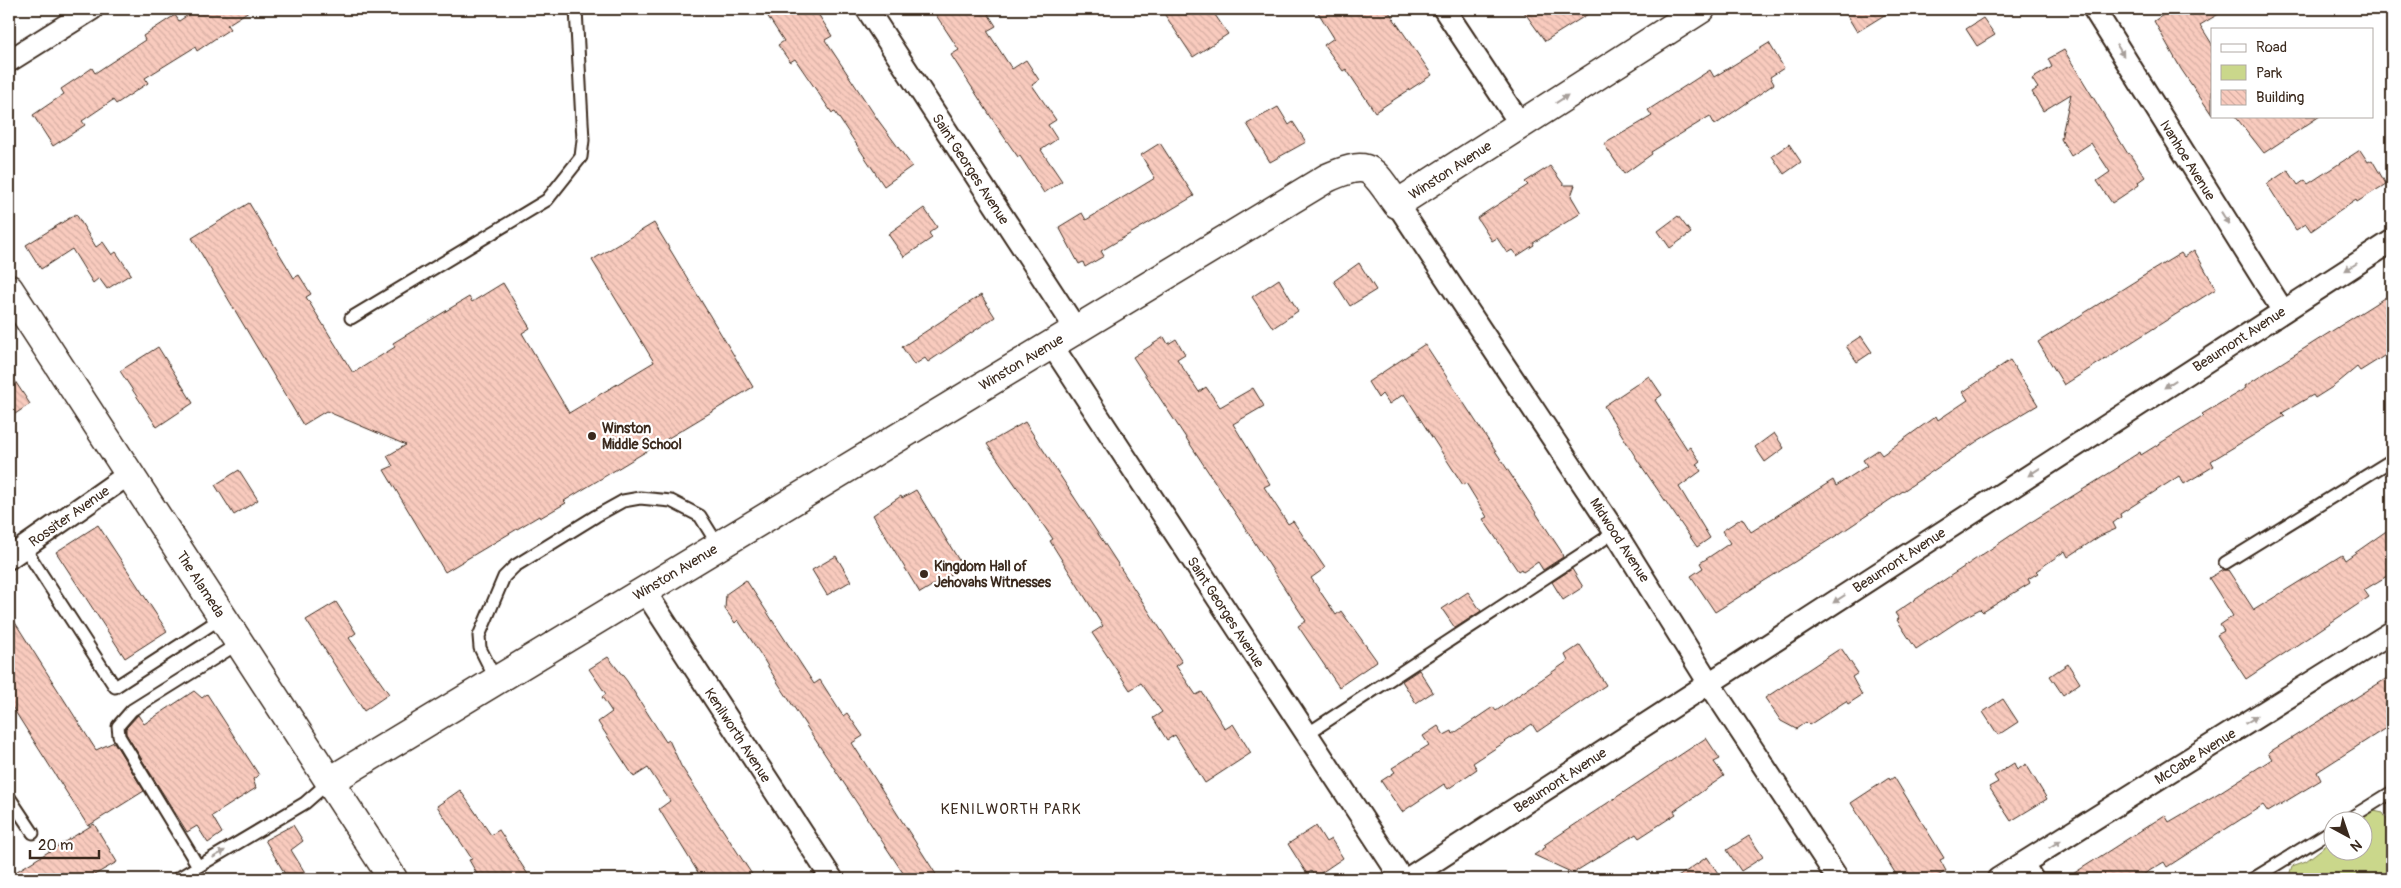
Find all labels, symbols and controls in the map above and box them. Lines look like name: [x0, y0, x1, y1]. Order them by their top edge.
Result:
legend: [2211, 28, 2374, 118]
text: Road: [2256, 38, 2287, 57]
one-way arrow: [2115, 43, 2125, 57]
text: Park: [2256, 64, 2283, 83]
text: Building: [2256, 88, 2304, 107]
one-way arrow: [1555, 94, 1568, 103]
street label: Saint Georges Avenue: [928, 111, 1013, 228]
street label: Ivanhoe Avenue: [2156, 117, 2219, 204]
street label: Winston Avenue: [1406, 137, 1495, 203]
one-way arrow: [2220, 211, 2229, 224]
one-way arrow: [2344, 263, 2358, 272]
street label: Beaumont Avenue: [2190, 303, 2289, 376]
street label: Winston Avenue: [976, 331, 1067, 394]
one-way arrow: [2164, 379, 2177, 388]
place label: Winston Middle School: [602, 420, 682, 453]
marker: Winston Middle School: [586, 430, 598, 442]
one-way arrow: [2027, 467, 2041, 477]
street label: Rossiter Avenue: [26, 482, 113, 550]
street label: Midwood Avenue: [1586, 495, 1653, 586]
street label: Beaumont Avenue: [1850, 524, 1949, 597]
street label: Winston Avenue: [630, 541, 721, 604]
street label: The Alameda: [173, 548, 228, 621]
street label: Saint Georges Avenue: [1183, 554, 1268, 671]
place label: Kingdom Hall of Jehovahs Witnesses: [934, 558, 1052, 591]
marker: Kingdom Hall of Jehovahs Witnesses: [918, 568, 930, 580]
one-way arrow: [1832, 594, 1846, 604]
street label: Kenilworth Avenue: [701, 685, 774, 786]
one-way arrow: [2245, 716, 2258, 725]
street label: McCabe Avenue: [2152, 725, 2239, 788]
street label: Beaumont Avenue: [1511, 744, 1610, 817]
district label: KENILWORTH PARK: [940, 800, 1082, 819]
north arrow: [2324, 810, 2374, 860]
scale bar: [30, 828, 99, 860]
text: 20 m: [38, 836, 73, 855]
text: N: [2347, 836, 2365, 855]
one-way arrow: [2048, 839, 2061, 849]
one-way arrow: [212, 850, 225, 859]

